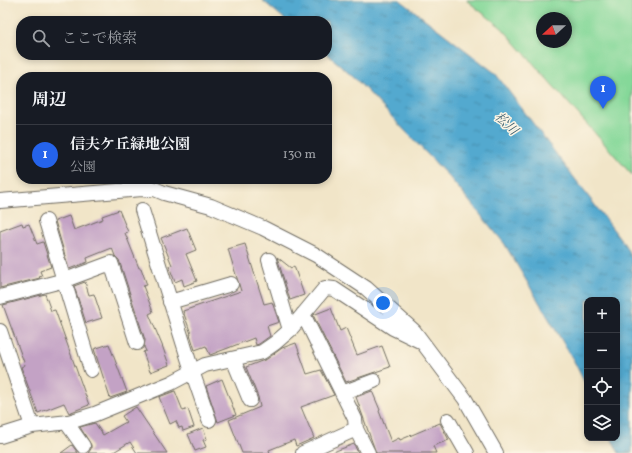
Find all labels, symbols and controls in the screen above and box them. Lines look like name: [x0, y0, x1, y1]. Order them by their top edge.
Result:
north arrow: [536, 12, 572, 48]
search box: [16, 16, 332, 60]
icon: search: [30, 27, 52, 49]
text: ここで検索: [62, 29, 137, 50]
pin: 1: [590, 76, 616, 109]
text: 周辺: [32, 89, 66, 112]
water label: 松川: [490, 109, 523, 141]
text: 信夫ケ丘緑地公園: [70, 135, 190, 156]
text: 1: [42, 146, 48, 164]
text: 130 m: [283, 146, 316, 164]
text: 公園: [70, 159, 96, 177]
your location: [373, 293, 393, 313]
map controls: [584, 297, 620, 441]
button: +: [584, 297, 620, 333]
button: −: [584, 333, 620, 369]
button: locate: [584, 369, 620, 405]
button: layers: [584, 405, 620, 441]

